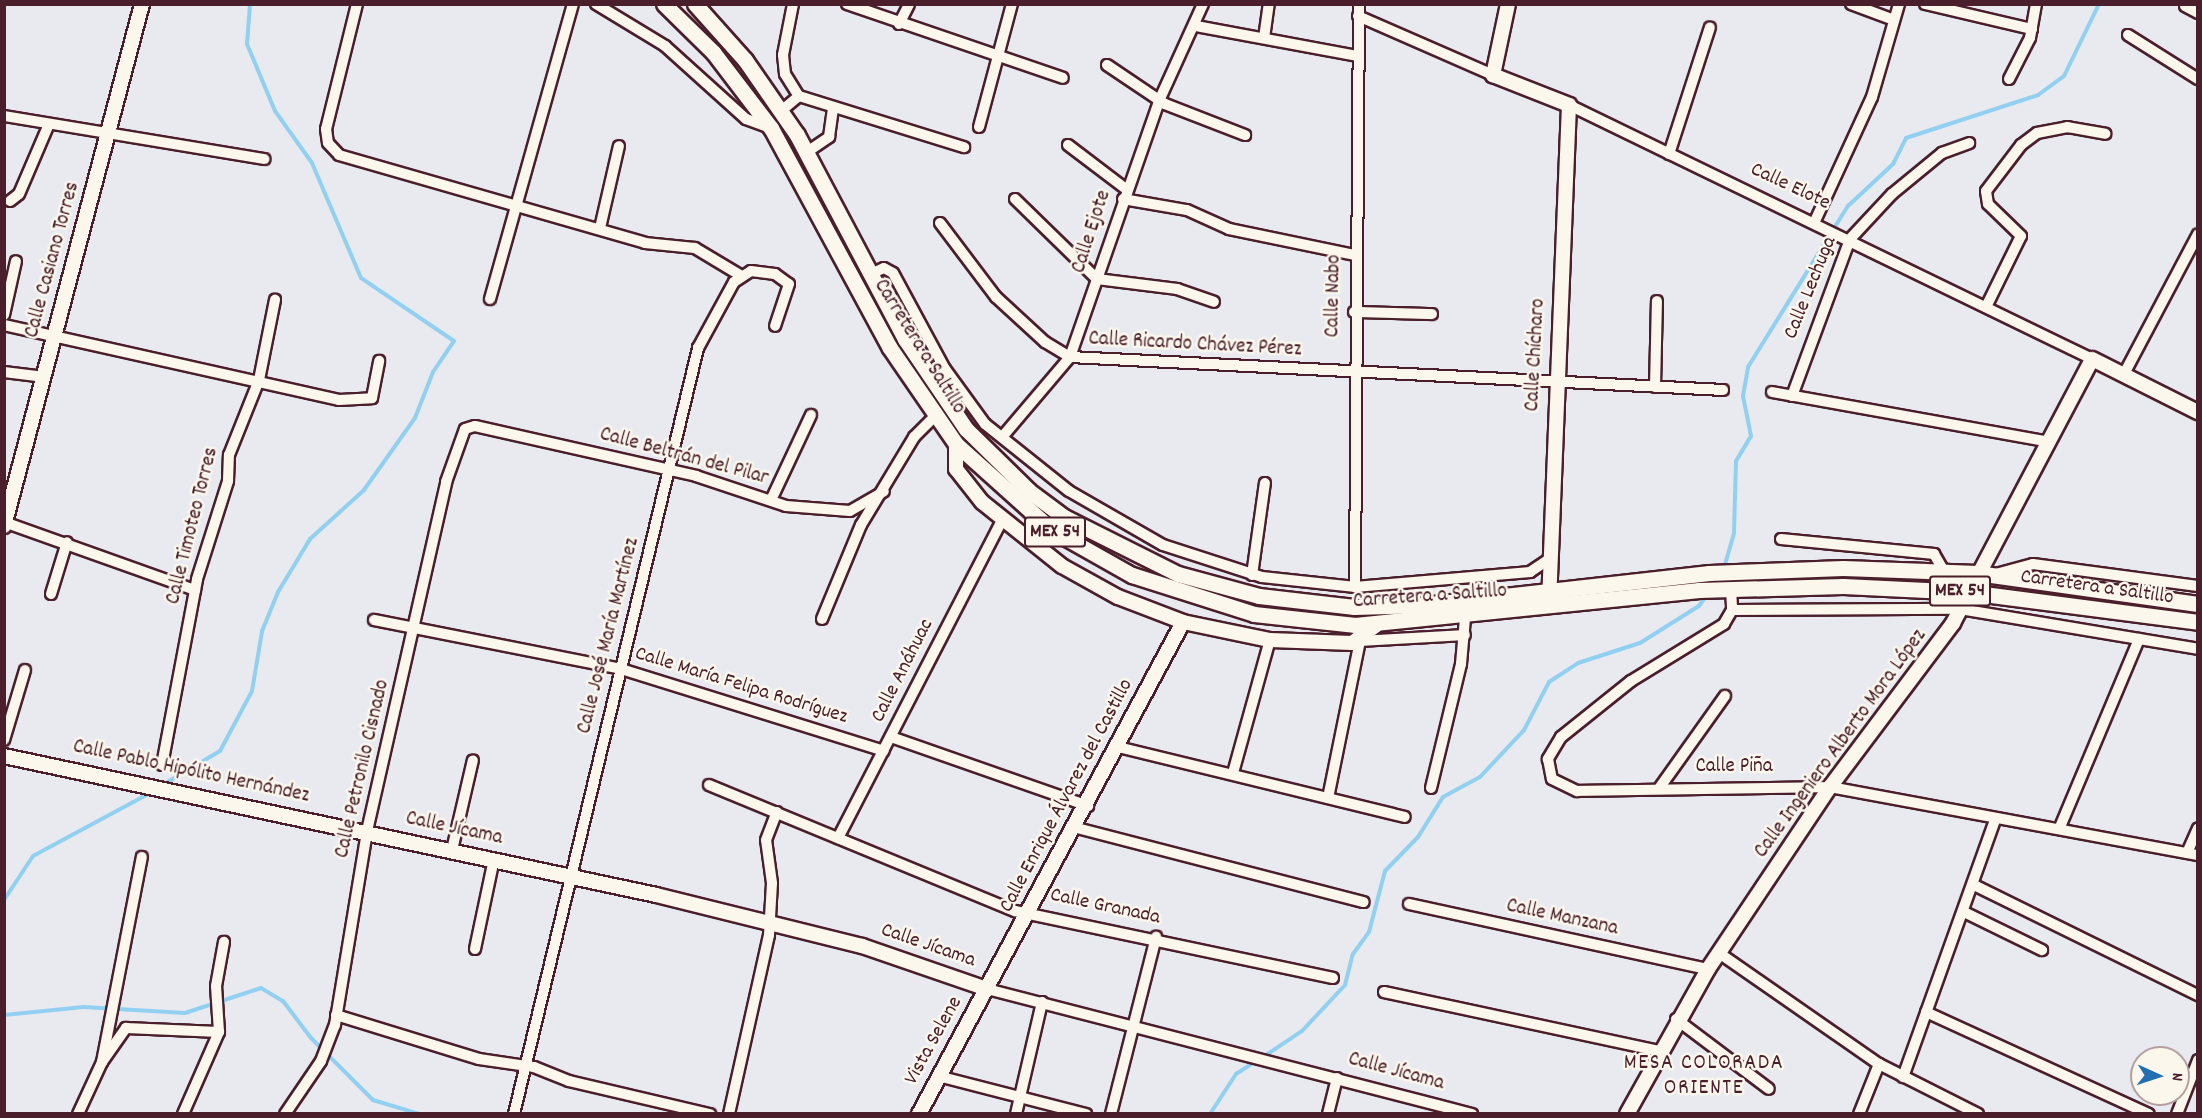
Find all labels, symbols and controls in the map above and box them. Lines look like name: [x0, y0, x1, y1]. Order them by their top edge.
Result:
street label: Calle Elote: [1746, 158, 1834, 216]
street label: Calle Casiano Torres: [20, 179, 86, 341]
street label: Calle Ejote: [1067, 187, 1117, 277]
street label: Calle Lechuga: [1779, 233, 1843, 343]
street label: Calle Nabo: [1321, 254, 1347, 338]
street label: Carretera a Saltillo: [867, 275, 971, 419]
street label: Calle Chícharo: [1520, 298, 1552, 412]
street label: Calle Ricardo Chávez Pérez: [1088, 327, 1302, 363]
street label: Calle Beltrán del Pilar: [597, 422, 771, 492]
street label: Calle Timoteo Torres: [161, 445, 225, 607]
road number: MEX 54: [1024, 515, 1086, 549]
street label: Calle José María Martínez: [572, 535, 646, 737]
street label: Carretera a Saltillo: [2019, 565, 2175, 611]
road number: MEX 54: [1928, 574, 1992, 608]
street label: Carretera a Saltillo: [1352, 579, 1508, 615]
street label: Calle Anáhuac: [866, 615, 940, 727]
street label: Calle Ingeniero Alberto Mora López: [1749, 625, 1933, 863]
street label: Calle María Felipa Rodríguez: [632, 642, 850, 730]
street label: Calle Enrique Álvarez del Castillo: [995, 675, 1139, 917]
street label: Calle Petronilo Cisnado: [330, 677, 396, 861]
street label: Calle Pablo Hipólito Hernández: [71, 735, 311, 809]
street label: Calle Piña: [1695, 754, 1773, 780]
street label: Calle Jícama: [403, 806, 505, 852]
street label: Calle Granada: [1048, 883, 1162, 931]
street label: Calle Manzana: [1504, 894, 1620, 942]
street label: Calle Jícama: [877, 918, 979, 974]
street label: Vista Selene: [899, 993, 969, 1089]
north arrow: [2130, 1046, 2190, 1106]
street label: Calle Jícama: [1345, 1047, 1447, 1097]
district label: MESA COLORADA ORIENTE: [1624, 1050, 1784, 1102]
text: N: [2165, 1072, 2188, 1081]

